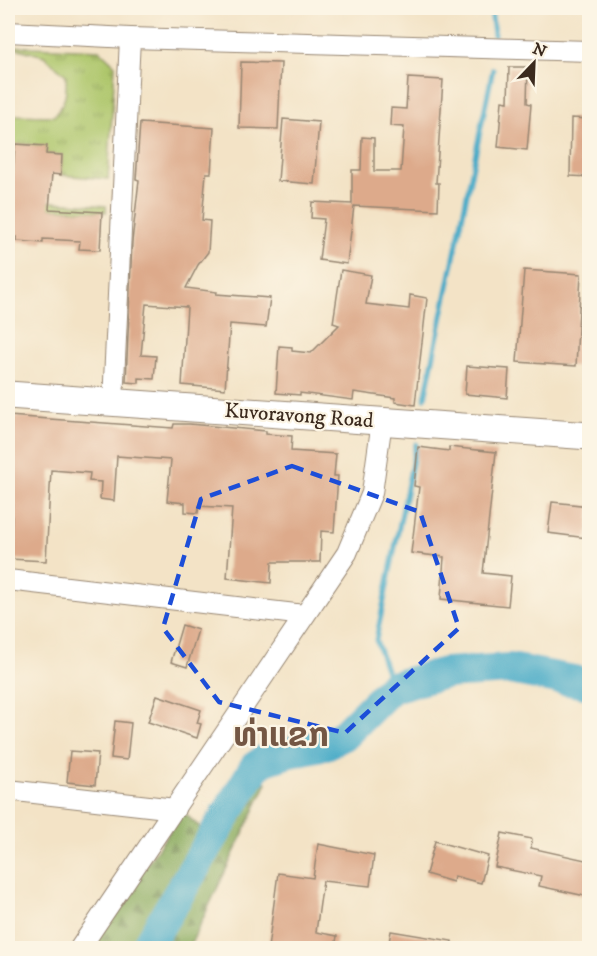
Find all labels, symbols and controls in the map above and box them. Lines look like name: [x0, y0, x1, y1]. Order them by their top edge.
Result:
north arrow: [504, 33, 564, 93]
text: N: [530, 38, 549, 62]
street label: Kuvoravong Road: [224, 398, 375, 434]
district label: ທ່າແຂກ: [233, 716, 329, 757]

